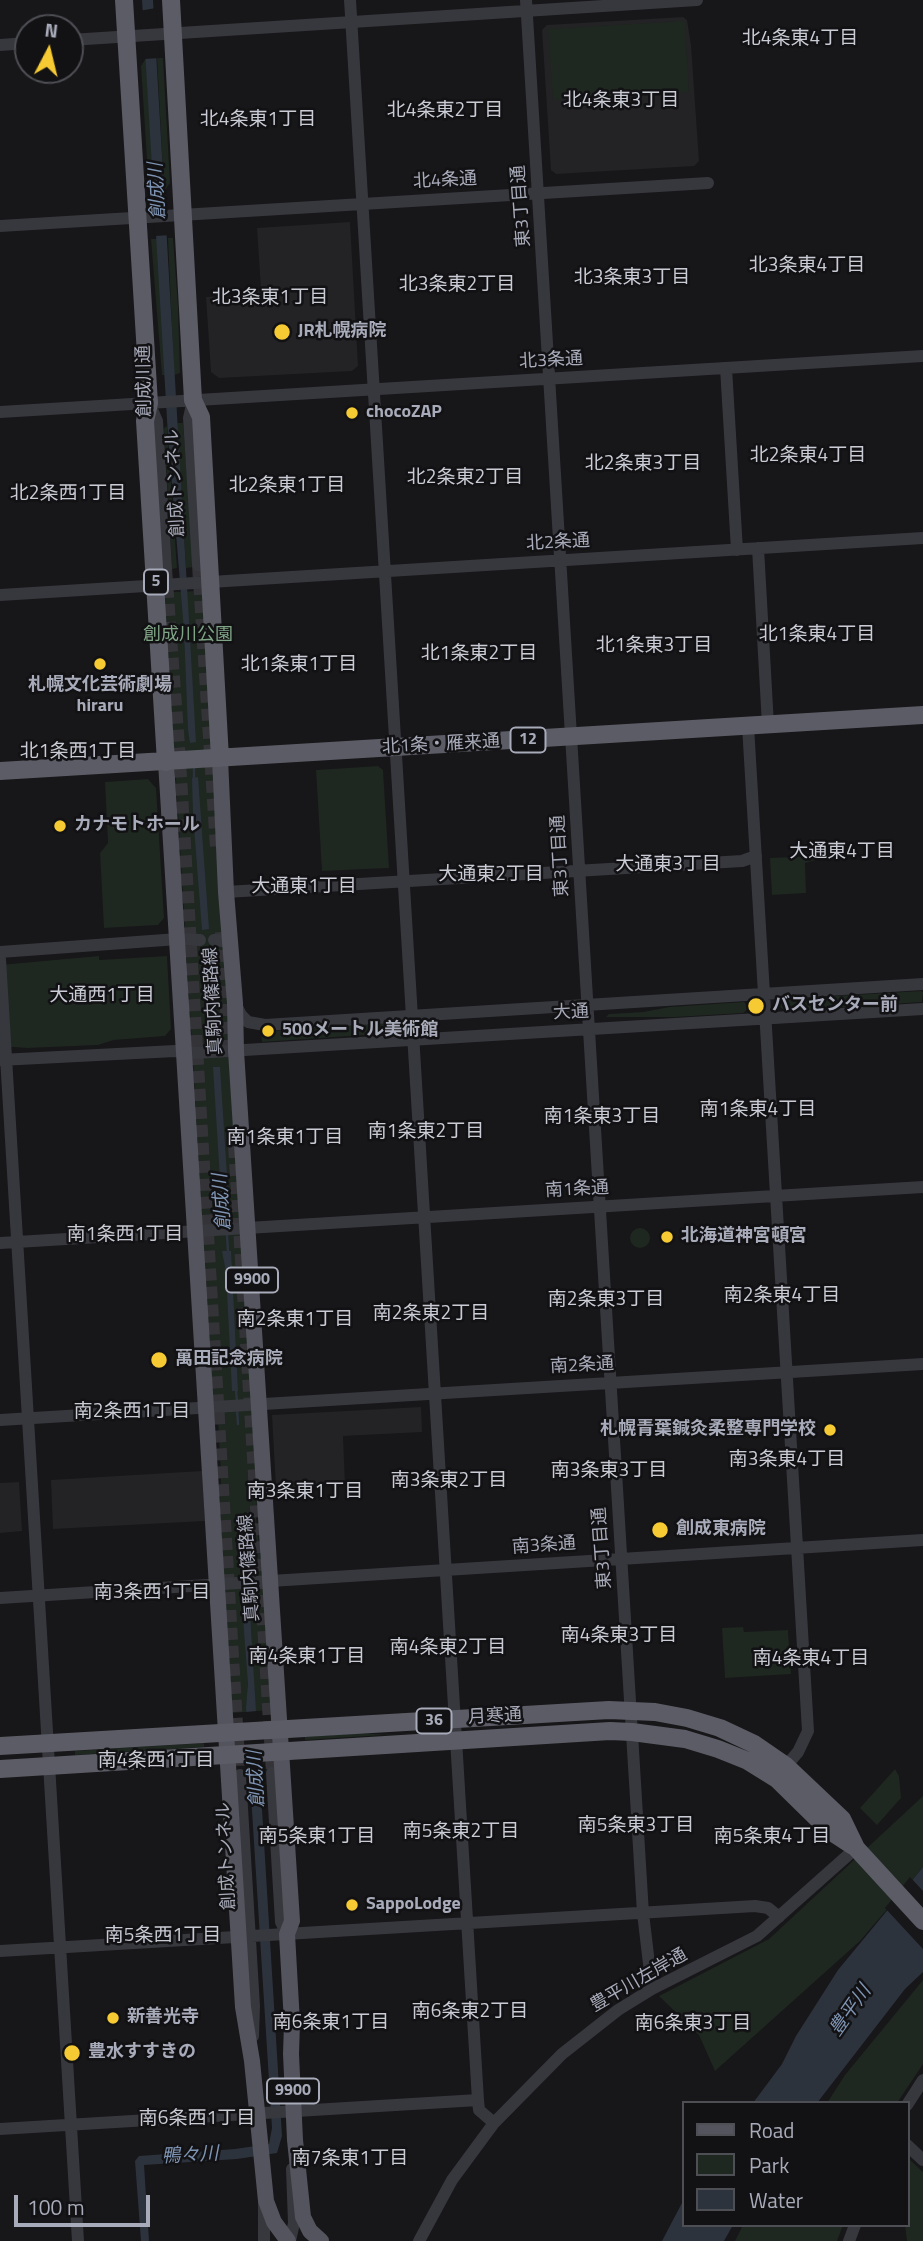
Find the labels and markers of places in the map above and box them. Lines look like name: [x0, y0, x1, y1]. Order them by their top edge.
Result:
place label: JR札幌病院: [298, 321, 387, 343]
marker: JR札幌病院: [272, 322, 292, 342]
place label: chocoZAP: [366, 402, 442, 424]
marker: chocoZAP: [344, 405, 360, 421]
marker: 札幌文化芸術劇場 hiraru: [92, 656, 108, 672]
place label: 札幌文化芸術劇場 hiraru: [28, 675, 172, 718]
place label: カナモトホール: [74, 815, 200, 837]
marker: カナモトホール: [52, 818, 68, 834]
place label: バスセンター前: [772, 995, 898, 1017]
marker: バスセンター前: [746, 996, 766, 1016]
place label: 500メートル美術館: [282, 1020, 438, 1042]
marker: 500メートル美術館: [260, 1023, 276, 1039]
place label: 北海道神宮頓宮: [681, 1226, 807, 1248]
marker: 北海道神宮頓宮: [659, 1229, 675, 1245]
place label: 萬田記念病院: [175, 1349, 283, 1371]
marker: 萬田記念病院: [149, 1350, 169, 1370]
place label: 札幌青葉鍼灸柔整専門学校: [600, 1419, 816, 1441]
marker: 札幌青葉鍼灸柔整専門学校: [822, 1422, 838, 1438]
place label: 創成東病院: [676, 1519, 766, 1541]
marker: 創成東病院: [650, 1520, 670, 1540]
place label: SappoLodge: [366, 1894, 461, 1916]
marker: SappoLodge: [344, 1897, 360, 1913]
place label: 新善光寺: [127, 2007, 199, 2029]
marker: 新善光寺: [105, 2010, 121, 2026]
place label: 豊水すすきの: [88, 2042, 196, 2064]
marker: 豊水すすきの: [62, 2043, 82, 2063]

